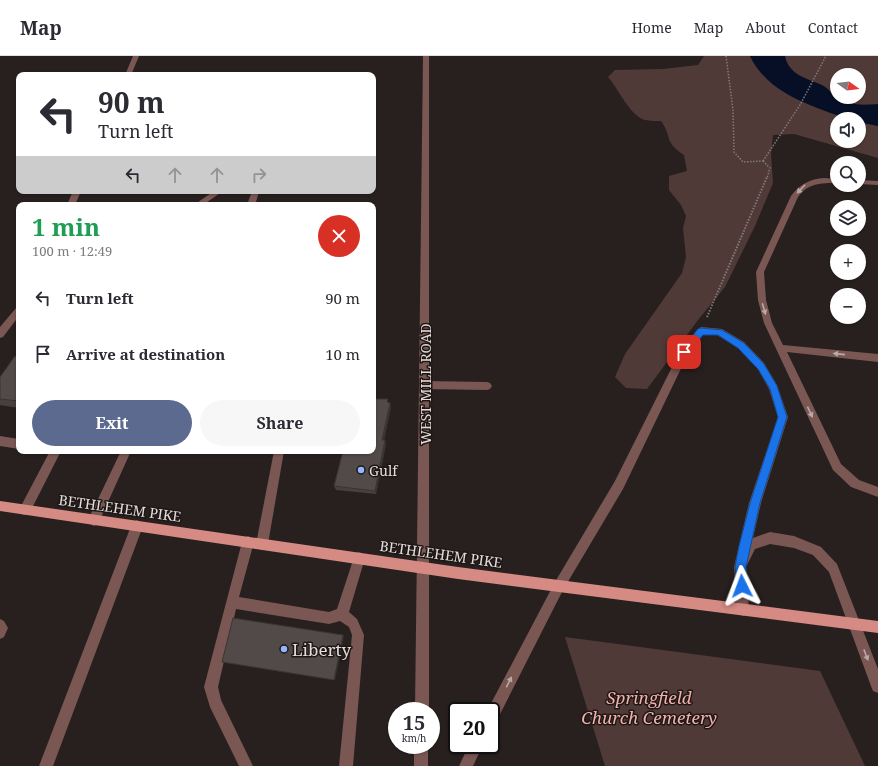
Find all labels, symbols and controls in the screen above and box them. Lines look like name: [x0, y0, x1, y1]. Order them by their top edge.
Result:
text: Map: [20, 15, 62, 41]
text: Home: [632, 18, 672, 37]
text: Map: [694, 18, 723, 37]
text: About: [745, 18, 786, 37]
text: Contact: [808, 18, 858, 37]
north arrow: [830, 68, 866, 104]
map controls: [830, 68, 866, 324]
text: 90 m: [98, 83, 165, 121]
icon: left: [32, 88, 84, 140]
button: sound: [830, 112, 866, 148]
text: Turn left: [98, 119, 173, 143]
button: search: [830, 156, 866, 192]
icon: left: [122, 164, 144, 186]
icon: ahead: [164, 164, 186, 186]
icon: ahead: [206, 164, 228, 186]
icon: right: [248, 164, 270, 186]
one-way arrow: [796, 184, 806, 194]
button: layers: [830, 200, 866, 236]
text: 1 min: [32, 210, 100, 243]
button: close: [318, 215, 360, 257]
text: 100 m · 12:49: [32, 242, 112, 260]
button: +: [830, 244, 866, 280]
icon: left: [32, 287, 54, 309]
text: Turn left: [66, 288, 134, 308]
text: 90 m: [325, 288, 360, 308]
button: −: [830, 288, 866, 324]
one-way arrow: [761, 303, 767, 315]
street label: WEST MILL ROAD: [416, 323, 435, 445]
pin: [667, 335, 701, 369]
icon: arrive: [673, 341, 695, 363]
icon: arrive: [32, 343, 54, 365]
text: Arrive at destination: [66, 344, 225, 364]
text: 10 m: [325, 344, 360, 364]
one-way arrow: [833, 351, 845, 357]
button: Exit: [32, 400, 192, 446]
button: Share: [200, 400, 360, 446]
one-way arrow: [807, 406, 813, 418]
place label: Gulf: [369, 461, 399, 480]
marker: Gulf: [356, 465, 366, 475]
street label: BETHLEHEM PIKE: [57, 490, 183, 526]
street label: BETHLEHEM PIKE: [378, 536, 504, 572]
position arrow: [721, 565, 763, 607]
place label: Liberty: [292, 638, 352, 661]
marker: Liberty: [279, 644, 289, 654]
one-way arrow: [864, 649, 870, 661]
one-way arrow: [506, 676, 512, 688]
park label: Springfield Church Cemetery: [581, 686, 717, 729]
speed limit sign: 20: [448, 702, 500, 754]
text: 15: [403, 709, 425, 736]
text: km/h: [402, 731, 426, 745]

